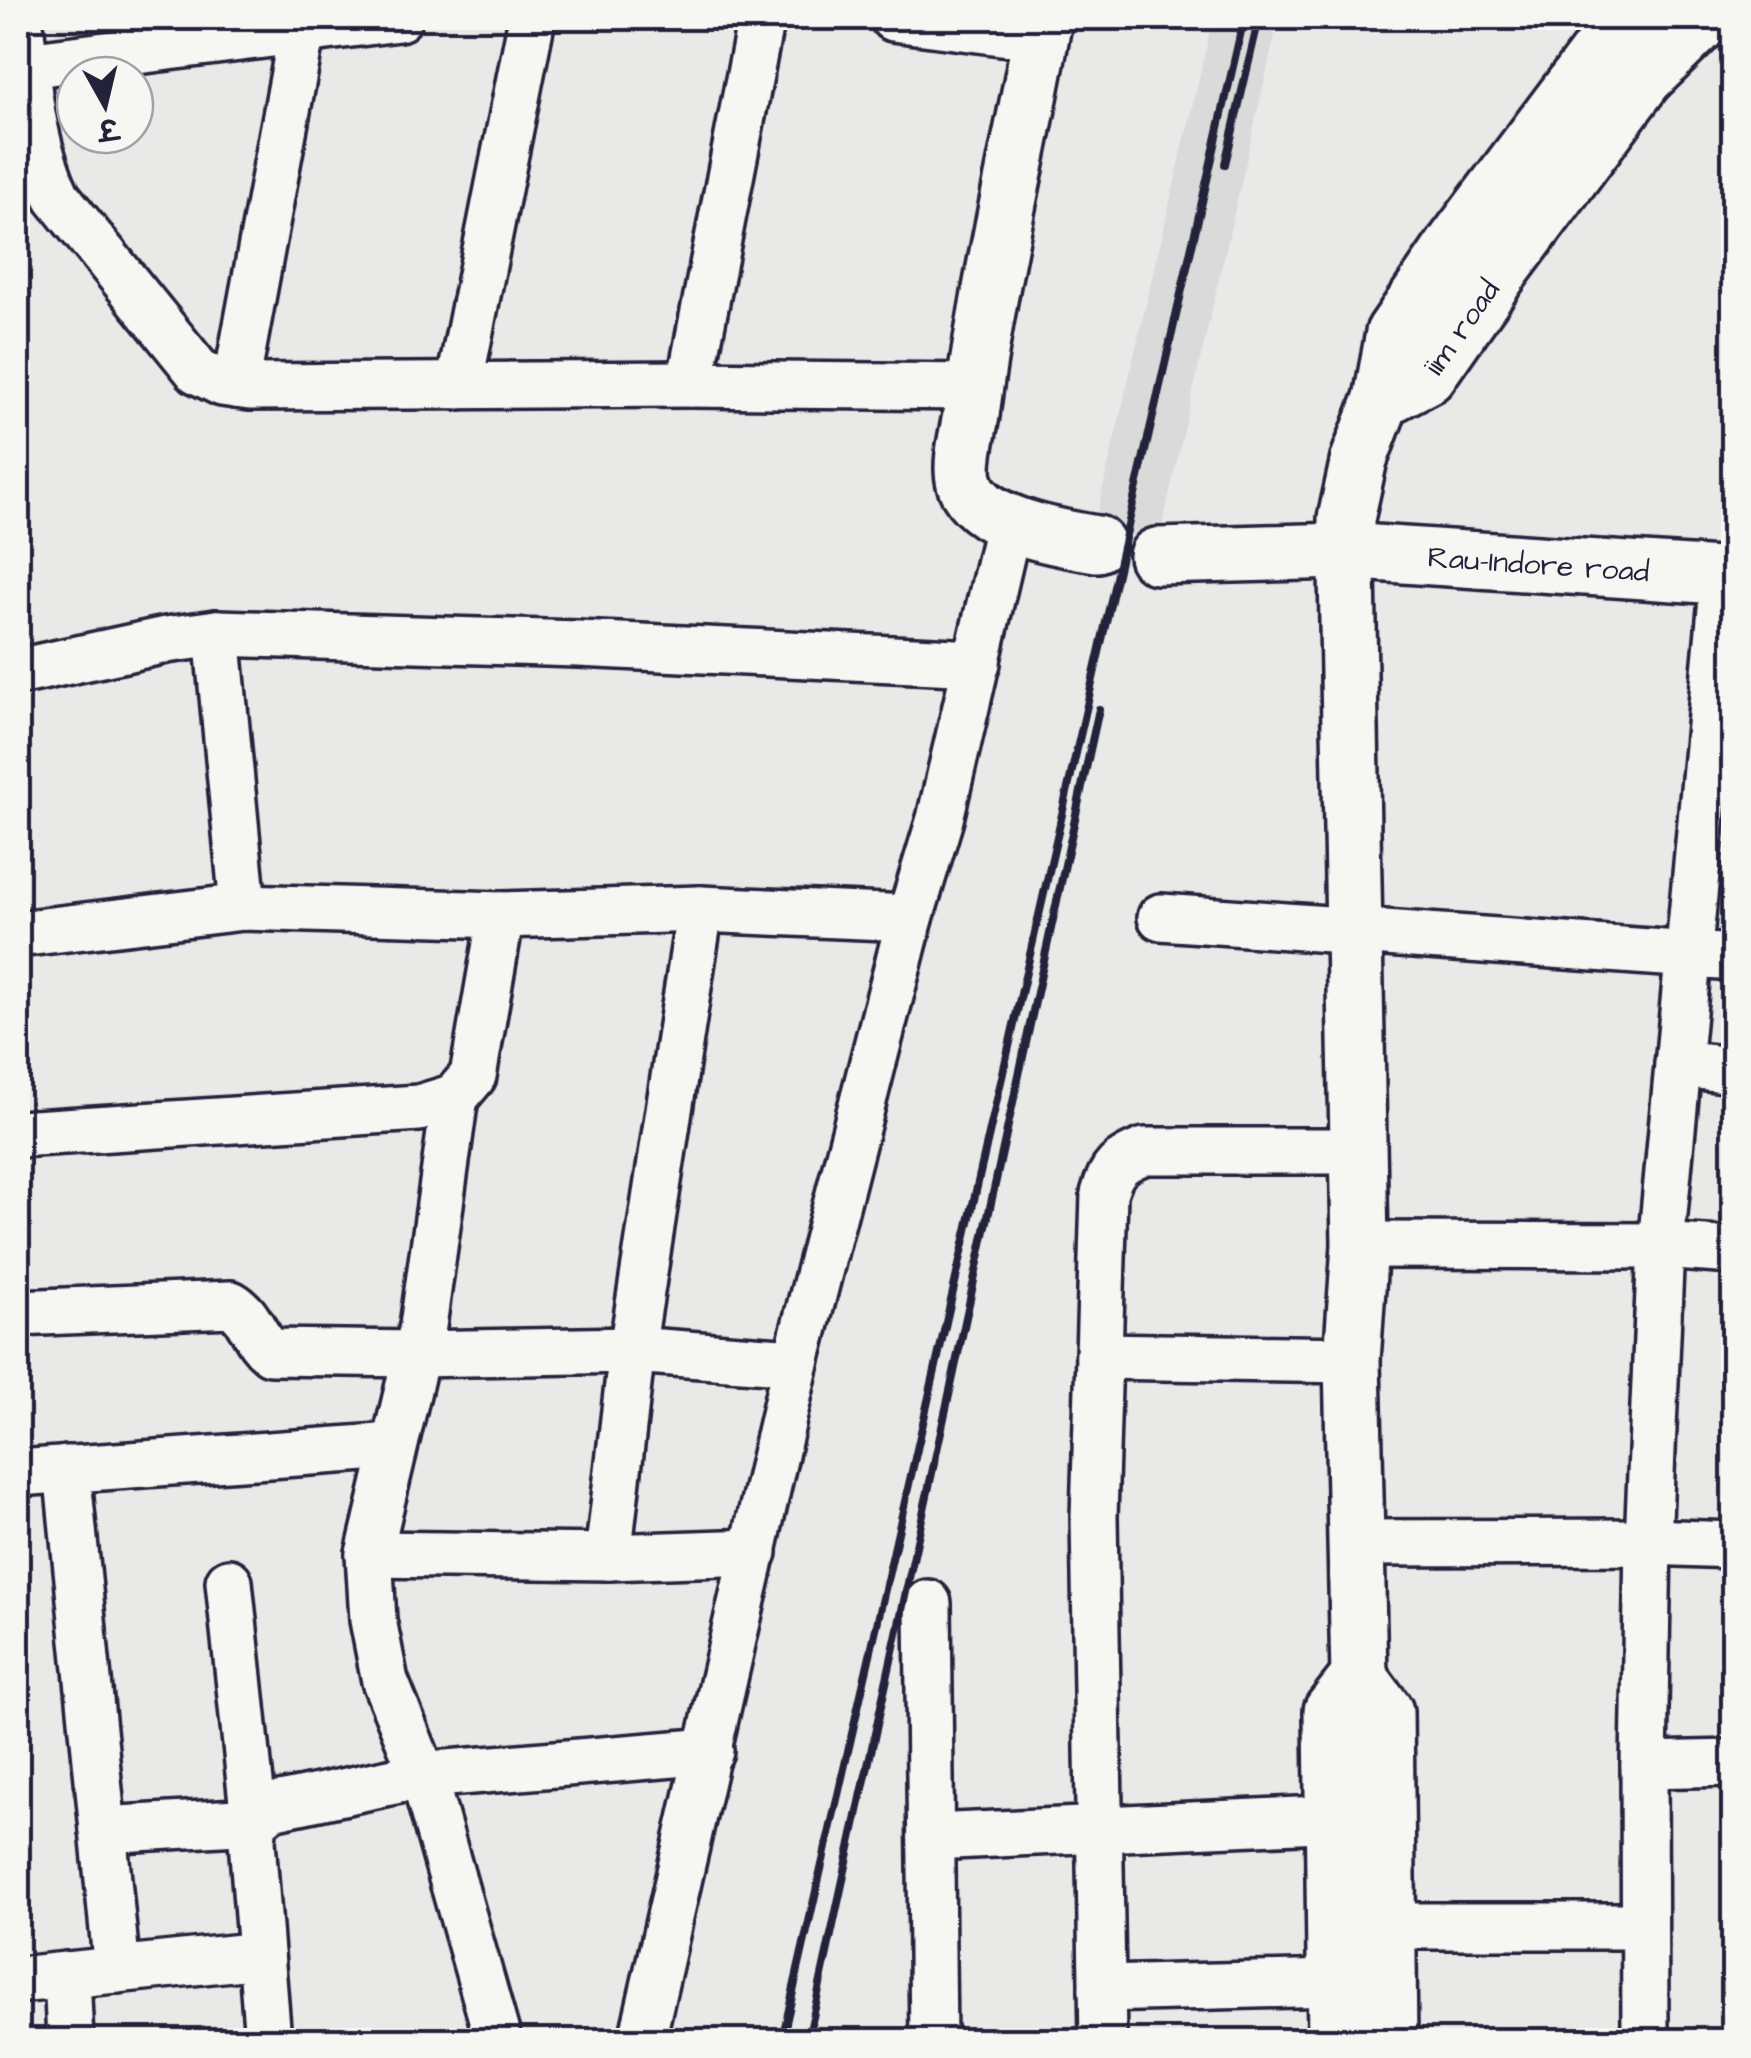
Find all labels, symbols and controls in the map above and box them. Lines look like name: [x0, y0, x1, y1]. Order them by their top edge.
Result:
north arrow: [55, 55, 155, 155]
text: उ: [94, 107, 123, 149]
street label: iim road: [1414, 271, 1510, 384]
street label: Rau-Indore road: [1426, 537, 1651, 593]

